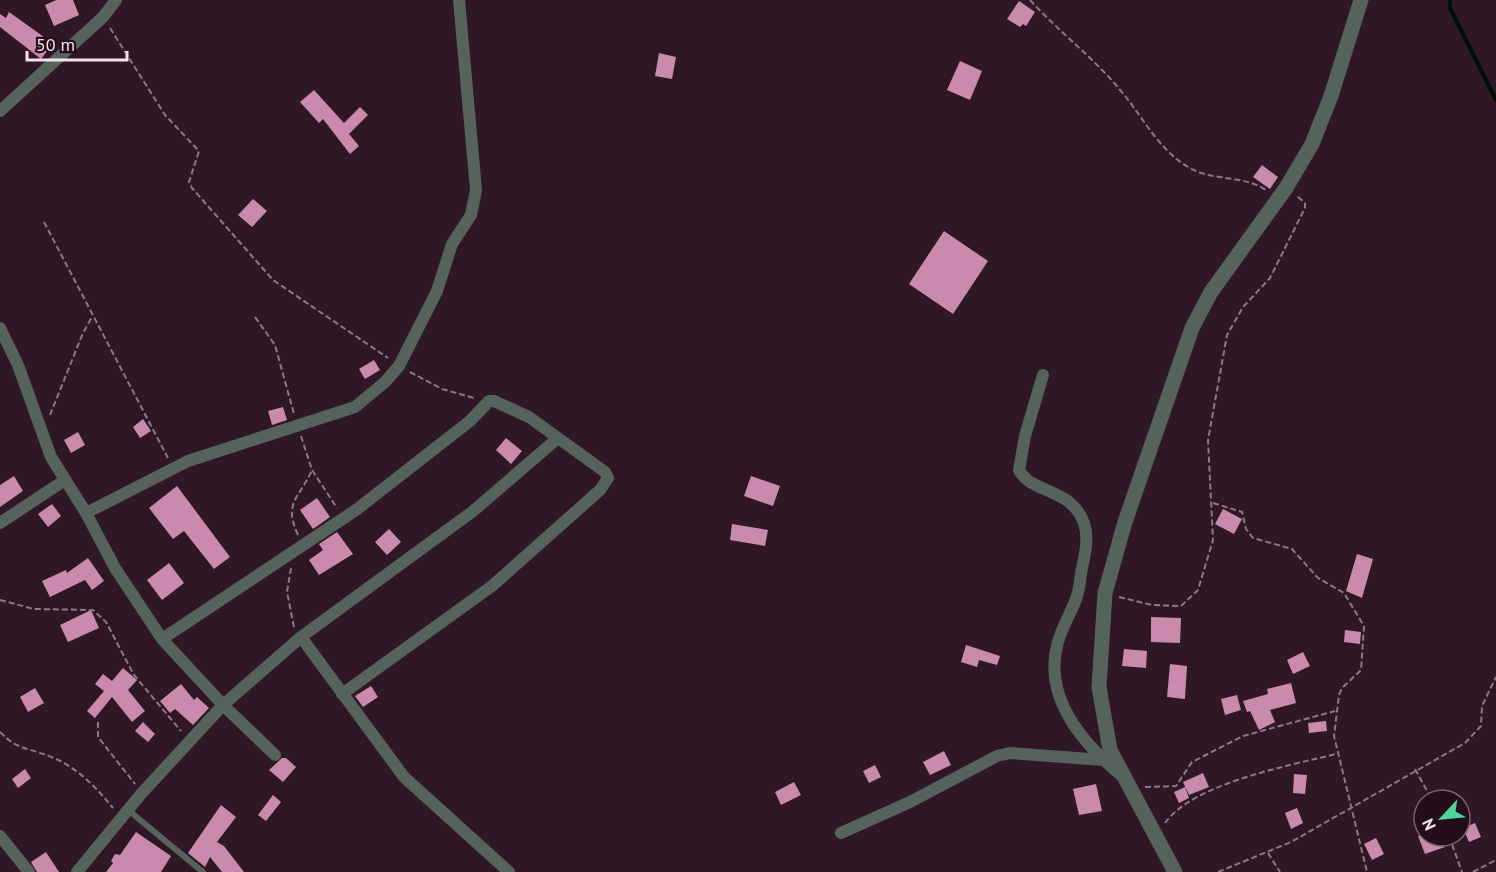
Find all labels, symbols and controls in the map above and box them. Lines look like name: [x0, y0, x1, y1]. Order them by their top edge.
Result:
scale bar: [27, 24, 128, 62]
text: 50 m: [36, 33, 75, 56]
north arrow: [1412, 788, 1472, 848]
text: N: [1417, 815, 1440, 834]

